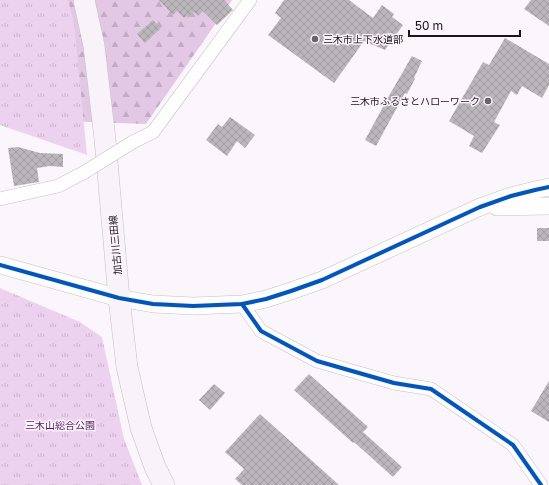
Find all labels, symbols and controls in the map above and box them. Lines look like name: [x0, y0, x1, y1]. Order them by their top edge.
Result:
scale bar: [409, 12, 520, 38]
text: 50 m: [415, 18, 443, 33]
place label: 三木市上下水道部: [323, 33, 403, 45]
marker: 三木市上下水道部: [310, 34, 320, 44]
place label: 三木市ふるさとハローワーク: [350, 95, 480, 107]
marker: 三木市ふるさとハローワーク: [483, 96, 493, 106]
street label: 加古川三田線: [106, 215, 124, 275]
park label: 三木山総合公園: [25, 419, 95, 431]

